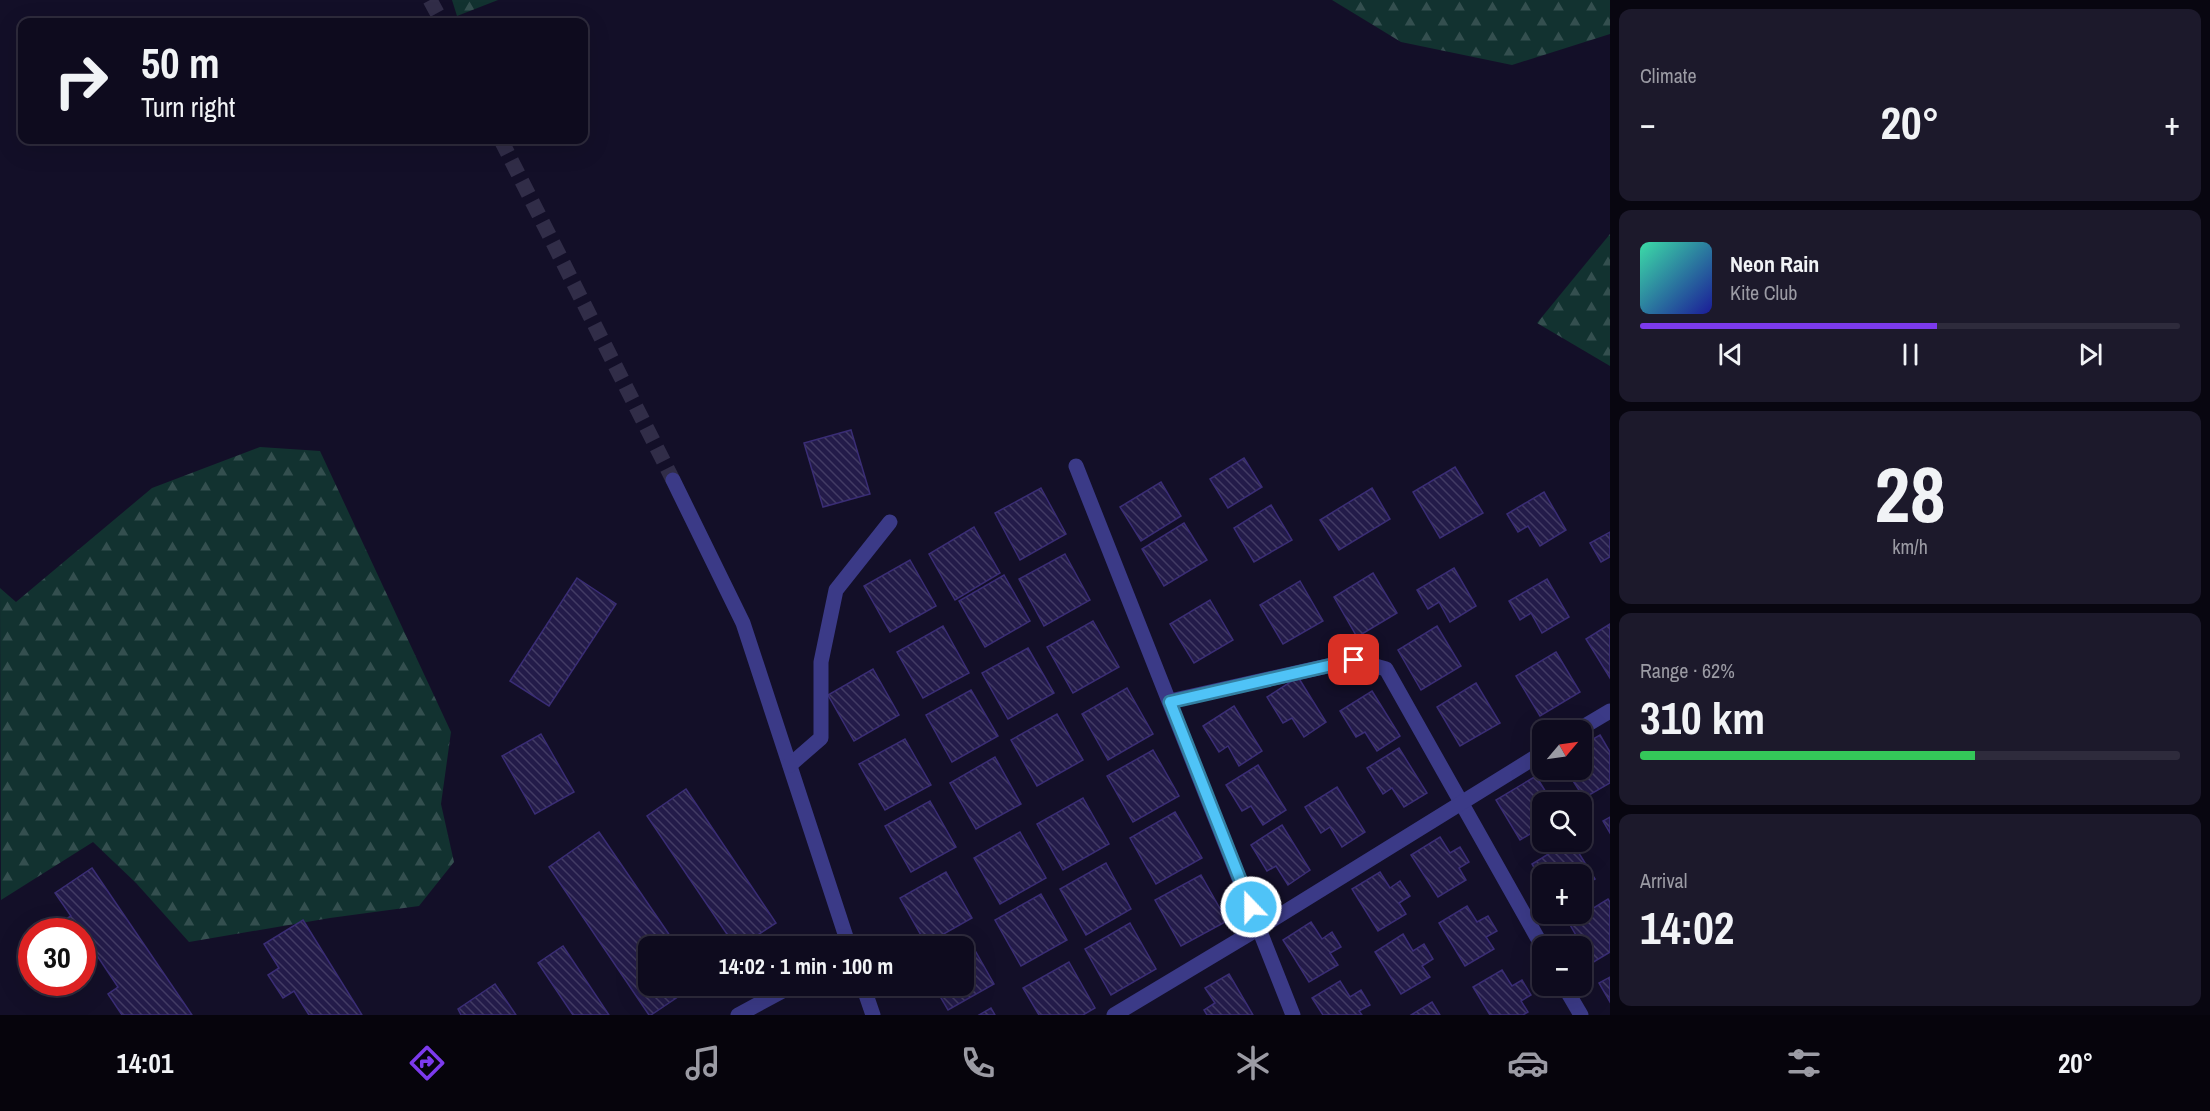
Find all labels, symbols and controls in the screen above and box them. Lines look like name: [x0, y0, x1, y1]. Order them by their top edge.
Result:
text: 50 m: [141, 35, 220, 91]
icon: right: [42, 42, 120, 120]
text: Climate: [1640, 62, 1697, 89]
text: Turn right: [141, 89, 235, 125]
text: 20°: [1880, 92, 1940, 153]
text: −: [1640, 101, 1656, 145]
text: +: [2164, 101, 2180, 145]
text: Neon Rain: [1730, 249, 1819, 279]
text: Kite Club: [1730, 279, 1797, 306]
icon: previous: [1714, 338, 1747, 371]
icon: pause: [1894, 338, 1927, 371]
icon: next: [2074, 338, 2107, 371]
text: 28: [1874, 441, 1946, 546]
text: km/h: [1892, 533, 1928, 560]
pin: [1328, 634, 1379, 685]
icon: arrive: [1337, 643, 1370, 676]
text: Range · 62%: [1640, 657, 1735, 684]
text: 310 km: [1640, 687, 1765, 748]
north arrow: [1532, 720, 1592, 780]
map controls: [1532, 720, 1592, 996]
button: search: [1532, 792, 1592, 852]
button: +: [1532, 864, 1592, 924]
text: Arrival: [1640, 867, 1687, 894]
position arrow: [1219, 875, 1283, 939]
text: 14:02: [1640, 897, 1734, 958]
speed limit sign: 30: [18, 918, 96, 996]
button: −: [1532, 936, 1592, 996]
text: 14:02 · 1 min · 100 m: [719, 951, 893, 981]
icon: directions: [406, 1042, 448, 1084]
icon: music: [682, 1042, 724, 1084]
icon: phone: [957, 1042, 999, 1084]
icon: climate: [1232, 1042, 1274, 1084]
icon: car: [1507, 1042, 1549, 1084]
icon: filters: [1783, 1042, 1825, 1084]
text: 14:01: [117, 1045, 173, 1081]
text: 20°: [2058, 1045, 2093, 1081]

